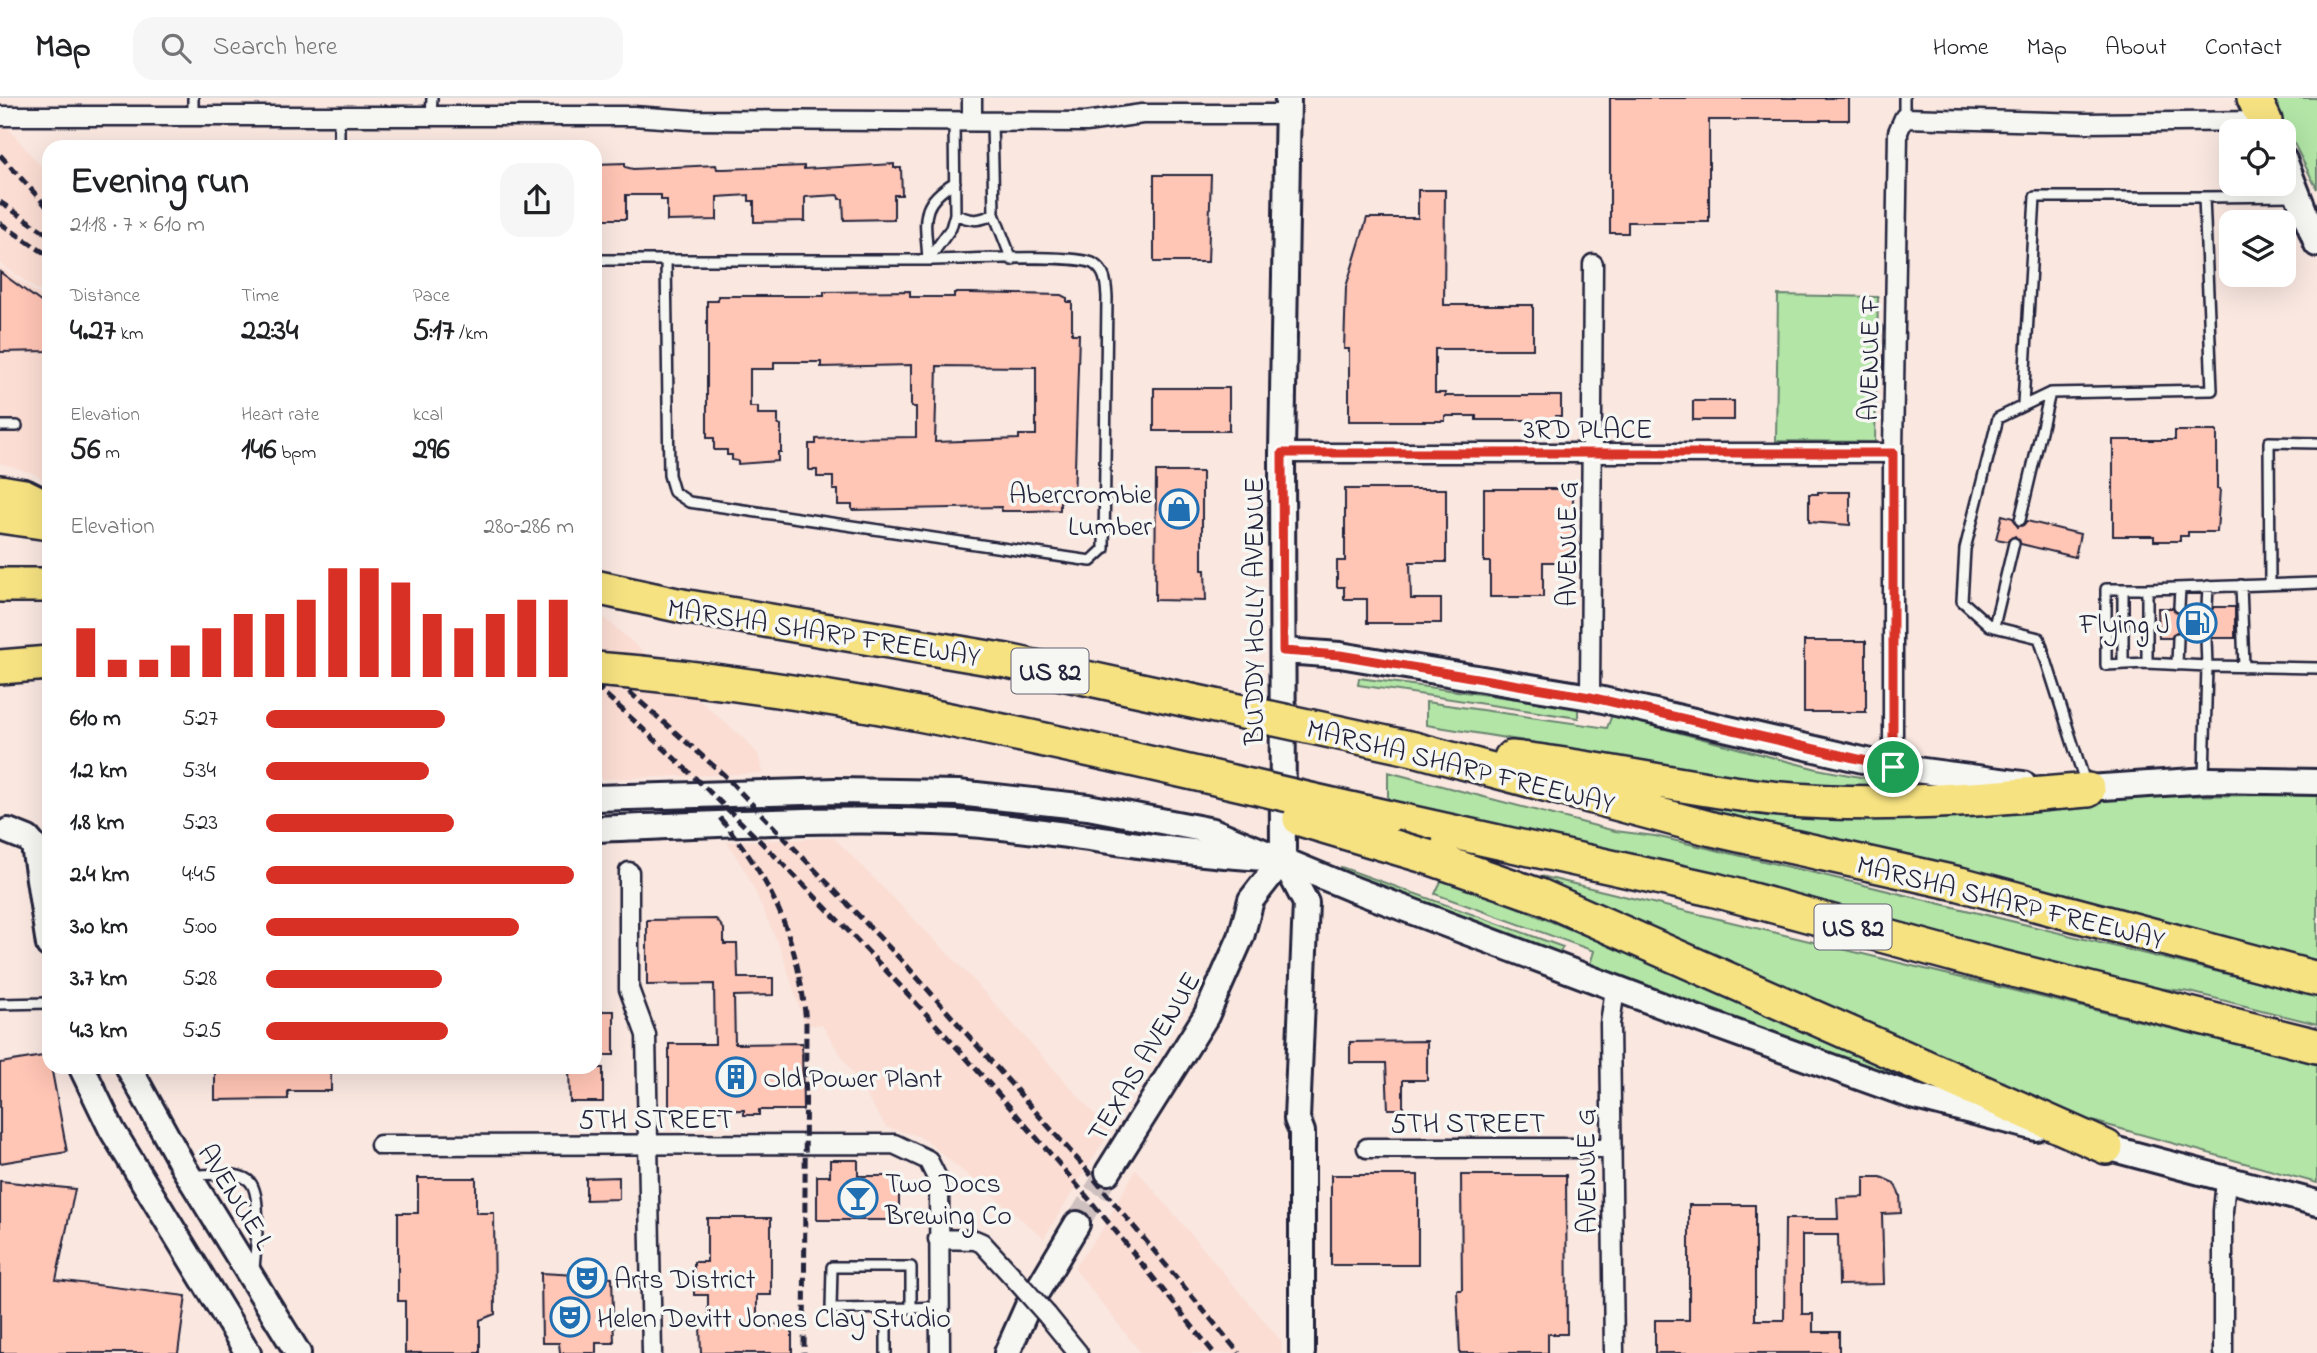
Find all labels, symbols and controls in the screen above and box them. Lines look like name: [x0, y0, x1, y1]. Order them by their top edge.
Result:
search box: [133, 17, 623, 80]
text: Map: [35, 24, 91, 72]
icon: search: [157, 29, 195, 67]
text: Search here: [213, 29, 337, 67]
text: Home: [1933, 31, 1989, 66]
text: Map: [2027, 31, 2067, 66]
text: About: [2105, 31, 2167, 66]
text: Contact: [2205, 31, 2282, 66]
map controls: [2219, 119, 2296, 287]
button: locate: [2219, 119, 2296, 196]
text: Evening run: [70, 155, 249, 211]
button: share: [500, 163, 574, 237]
text: 21:18 · 7 × 610 m: [70, 209, 205, 242]
button: layers: [2219, 210, 2296, 287]
text: Distance: [70, 283, 140, 310]
text: Time: [241, 283, 279, 310]
text: Pace: [413, 283, 450, 310]
street label: AVENUE F: [1850, 295, 1893, 421]
text: 4.27: [70, 310, 116, 354]
text: 22:34: [241, 310, 298, 354]
text: 5:17: [413, 310, 454, 354]
text: km: [116, 321, 144, 348]
text: /km: [454, 321, 488, 348]
text: Elevation: [70, 402, 140, 429]
text: Heart rate: [241, 402, 319, 429]
text: kcal: [413, 402, 443, 429]
street label: 3RD PLACE: [1523, 411, 1653, 452]
text: 56: [70, 429, 100, 473]
text: 146: [241, 429, 276, 473]
text: 296: [413, 429, 450, 473]
text: m: [100, 440, 120, 467]
text: bpm: [276, 440, 316, 467]
place label: Abercrombie Lumber: [1009, 476, 1152, 549]
street label: BUDDY HOLLY AVENUE: [1236, 477, 1277, 746]
street label: AVENUE G: [1549, 481, 1590, 607]
shop icon: Abercrombie Lumber: [1158, 488, 1200, 530]
text: Elevation: [70, 511, 155, 544]
text: 280–286 m: [484, 511, 574, 544]
street label: MARSHA SHARP FREEWAY: [664, 589, 983, 679]
fuel station icon: Flying J: [2176, 602, 2218, 644]
place label: Flying J: [2078, 606, 2170, 647]
road number: US 82: [1012, 649, 1088, 694]
text: 610 m: [70, 703, 121, 736]
text: 5:27: [182, 703, 218, 736]
street label: MARSHA SHARP FREEWAY: [1302, 710, 1619, 827]
pin: [1863, 737, 1923, 797]
icon: arrive: [1874, 748, 1912, 786]
text: 1.2 km: [70, 755, 127, 788]
text: 5:34: [182, 755, 216, 788]
text: 1.8 km: [70, 807, 124, 840]
text: 5:23: [182, 807, 218, 840]
street label: MARSHA SHARP FREEWAY: [1852, 846, 2169, 963]
text: 2.4 km: [70, 859, 129, 892]
text: 4:45: [182, 859, 216, 892]
road number: US 82: [1814, 904, 1892, 950]
text: 3.0 km: [70, 911, 128, 944]
text: 5:00: [182, 911, 217, 944]
text: 3.7 km: [70, 963, 127, 996]
text: 5:28: [182, 963, 217, 996]
street label: TEXAS AVENUE: [1079, 965, 1213, 1151]
text: 4.3 km: [70, 1015, 127, 1048]
text: 5:25: [182, 1015, 222, 1048]
building icon: Old Power Plant: [715, 1056, 757, 1098]
place label: Old Power Plant: [763, 1060, 942, 1101]
street label: 5TH STREET: [579, 1101, 733, 1142]
street label: 5TH STREET: [1391, 1105, 1545, 1146]
street label: AVENUE G: [1567, 1108, 1610, 1234]
street label: AVENUE L: [185, 1137, 283, 1259]
place label: Two Docs Brewing Co: [884, 1165, 1012, 1238]
bar icon: Two Docs Brewing Co: [837, 1177, 879, 1219]
theatre icon: Arts District: [566, 1257, 608, 1299]
place label: Arts District: [614, 1261, 755, 1302]
theatre icon: Helen Devitt Jones Clay Studio: [549, 1296, 591, 1338]
place label: Helen Devitt Jones Clay Studio: [597, 1300, 951, 1341]

